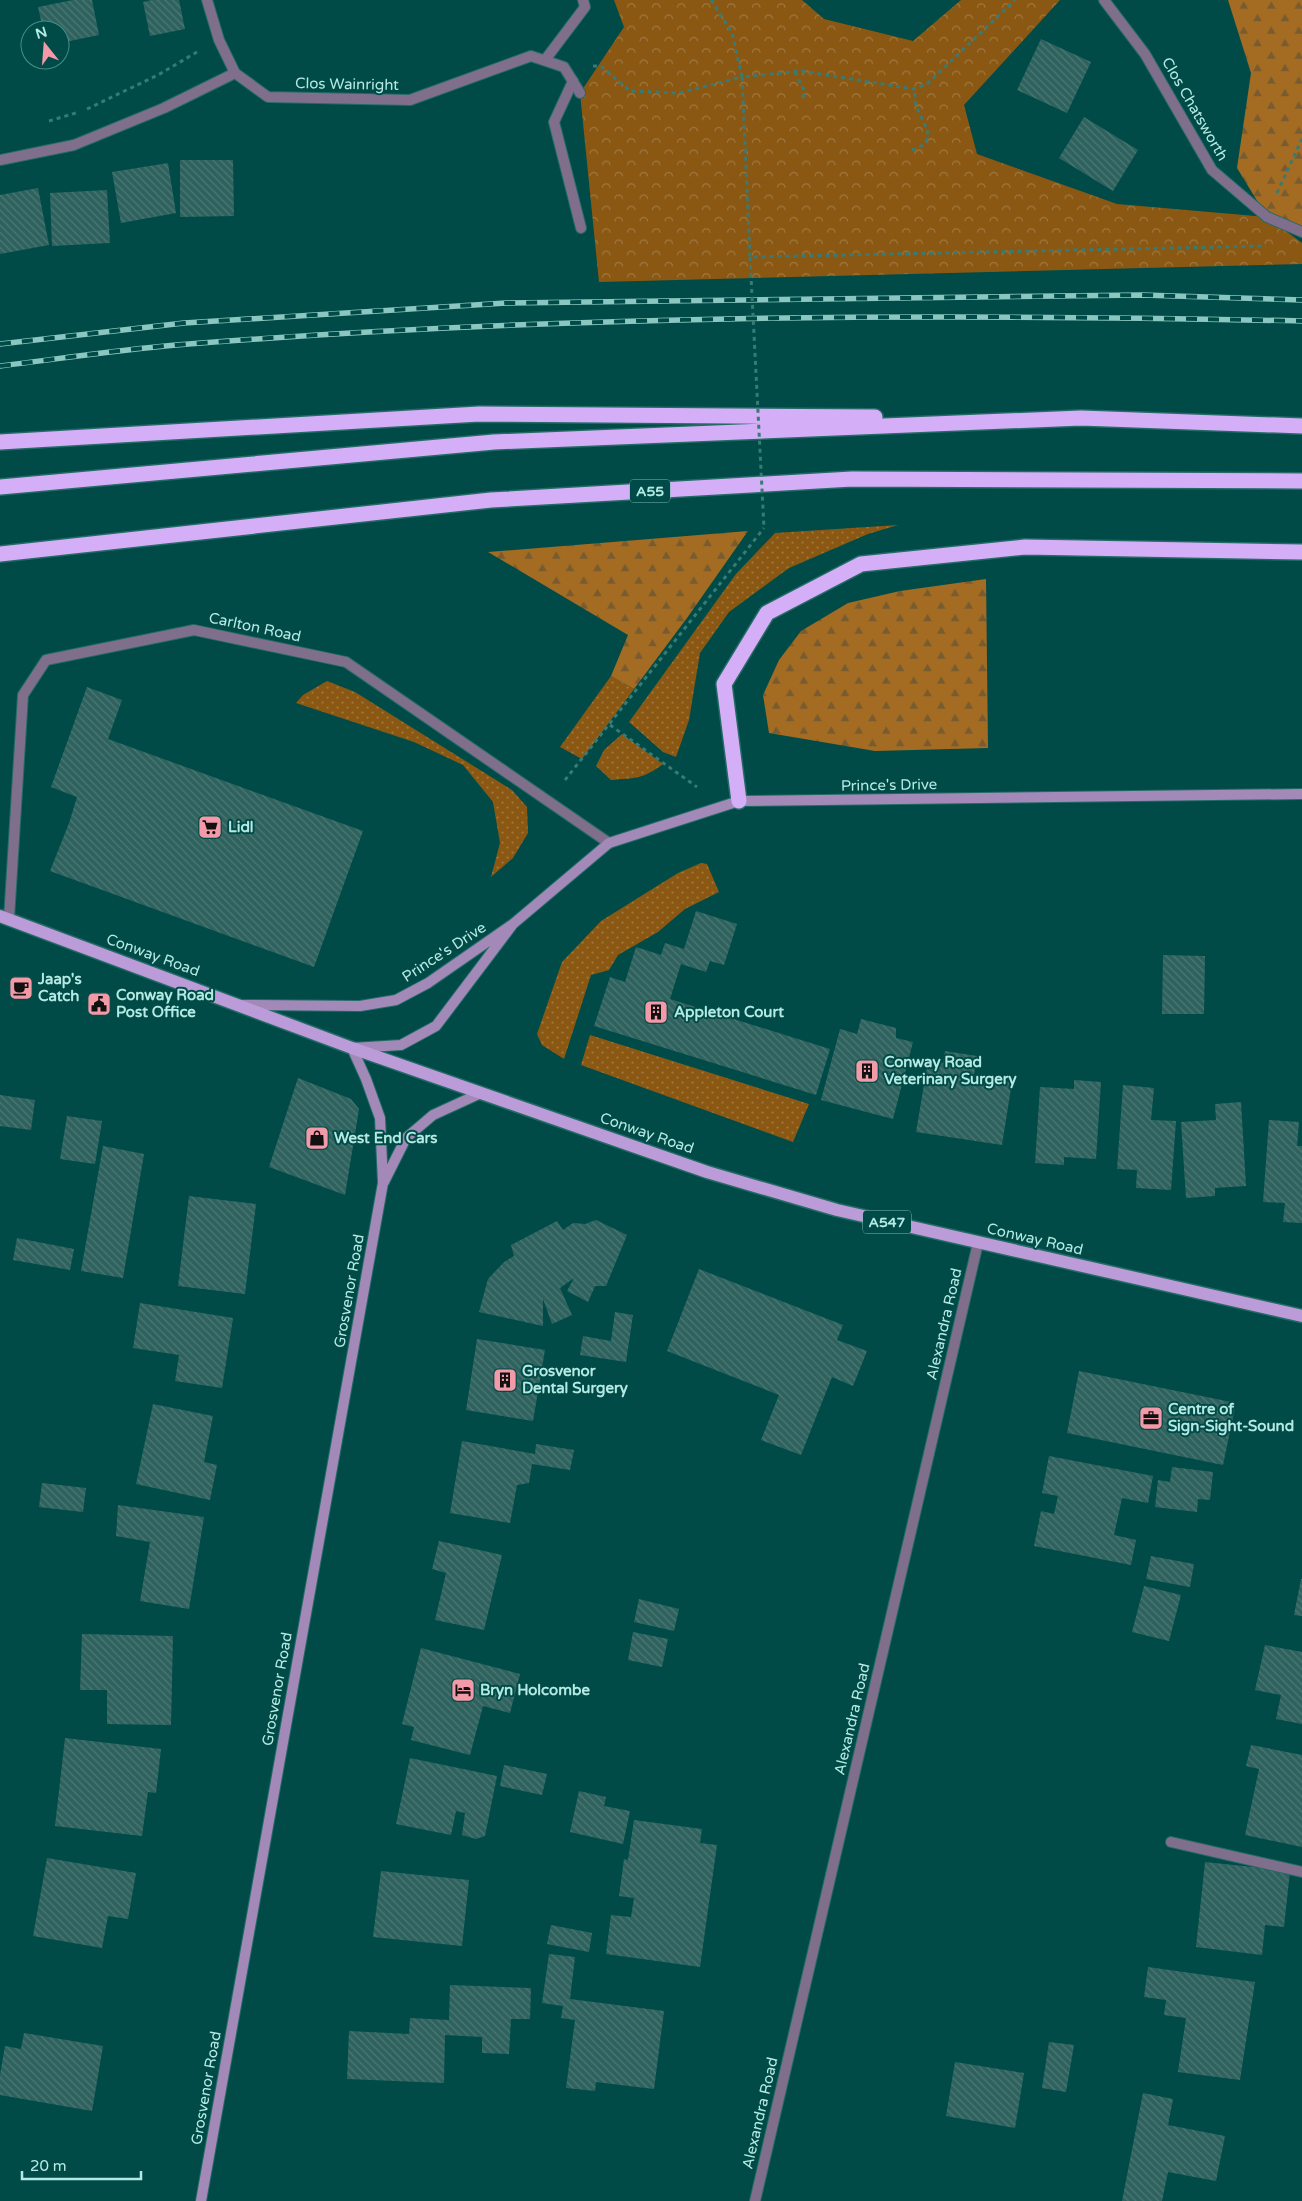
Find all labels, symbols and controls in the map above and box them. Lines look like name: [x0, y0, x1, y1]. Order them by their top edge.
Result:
north arrow: [20, 20, 70, 70]
text: N: [33, 23, 49, 43]
street label: Clos Chatsworth: [1158, 54, 1232, 164]
street label: Clos Wainright: [295, 74, 399, 94]
road number: A55: [630, 480, 670, 502]
street label: Carlton Road: [207, 608, 303, 646]
street label: Prince's Drive: [841, 775, 937, 795]
supermarket icon: Lidl: [197, 814, 223, 840]
place label: Lidl: [228, 818, 254, 836]
street label: Prince's Drive: [399, 918, 489, 986]
street label: Conway Road: [104, 930, 202, 980]
place label: Jaap's Catch: [37, 970, 82, 1005]
cafe icon: Jaap's Catch: [8, 975, 34, 1001]
place label: Conway Road Post Office: [116, 986, 214, 1021]
public building icon: Conway Road Post Office: [86, 991, 112, 1017]
building icon: Appleton Court: [643, 999, 669, 1025]
place label: Appleton Court: [674, 1003, 784, 1022]
place label: Conway Road Veterinary Surgery: [884, 1053, 1016, 1089]
building icon: Conway Road Veterinary Surgery: [854, 1058, 880, 1084]
street label: Conway Road: [598, 1109, 696, 1157]
shop icon: West End Cars: [304, 1125, 330, 1151]
place label: West End Cars: [334, 1129, 438, 1147]
road number: A547: [863, 1210, 911, 1234]
street label: Conway Road: [985, 1219, 1085, 1259]
street label: Grosvenor Road: [330, 1233, 368, 1349]
street label: Alexandra Road: [922, 1266, 966, 1382]
place label: Grosvenor Dental Surgery: [522, 1362, 628, 1398]
building icon: Grosvenor Dental Surgery: [492, 1367, 518, 1393]
place label: Centre of Sign-Sight-Sound: [1168, 1400, 1294, 1436]
office icon: Centre of Sign-Sight-Sound: [1138, 1405, 1164, 1431]
street label: Grosvenor Road: [258, 1631, 296, 1747]
street label: Alexandra Road: [830, 1661, 874, 1777]
hotel icon: Bryn Holcombe: [450, 1677, 476, 1703]
place label: Bryn Holcombe: [480, 1681, 590, 1700]
street label: Grosvenor Road: [187, 2030, 225, 2146]
street label: Alexandra Road: [738, 2055, 782, 2171]
scale bar: [22, 2148, 141, 2180]
text: 20 m: [30, 2157, 67, 2175]

